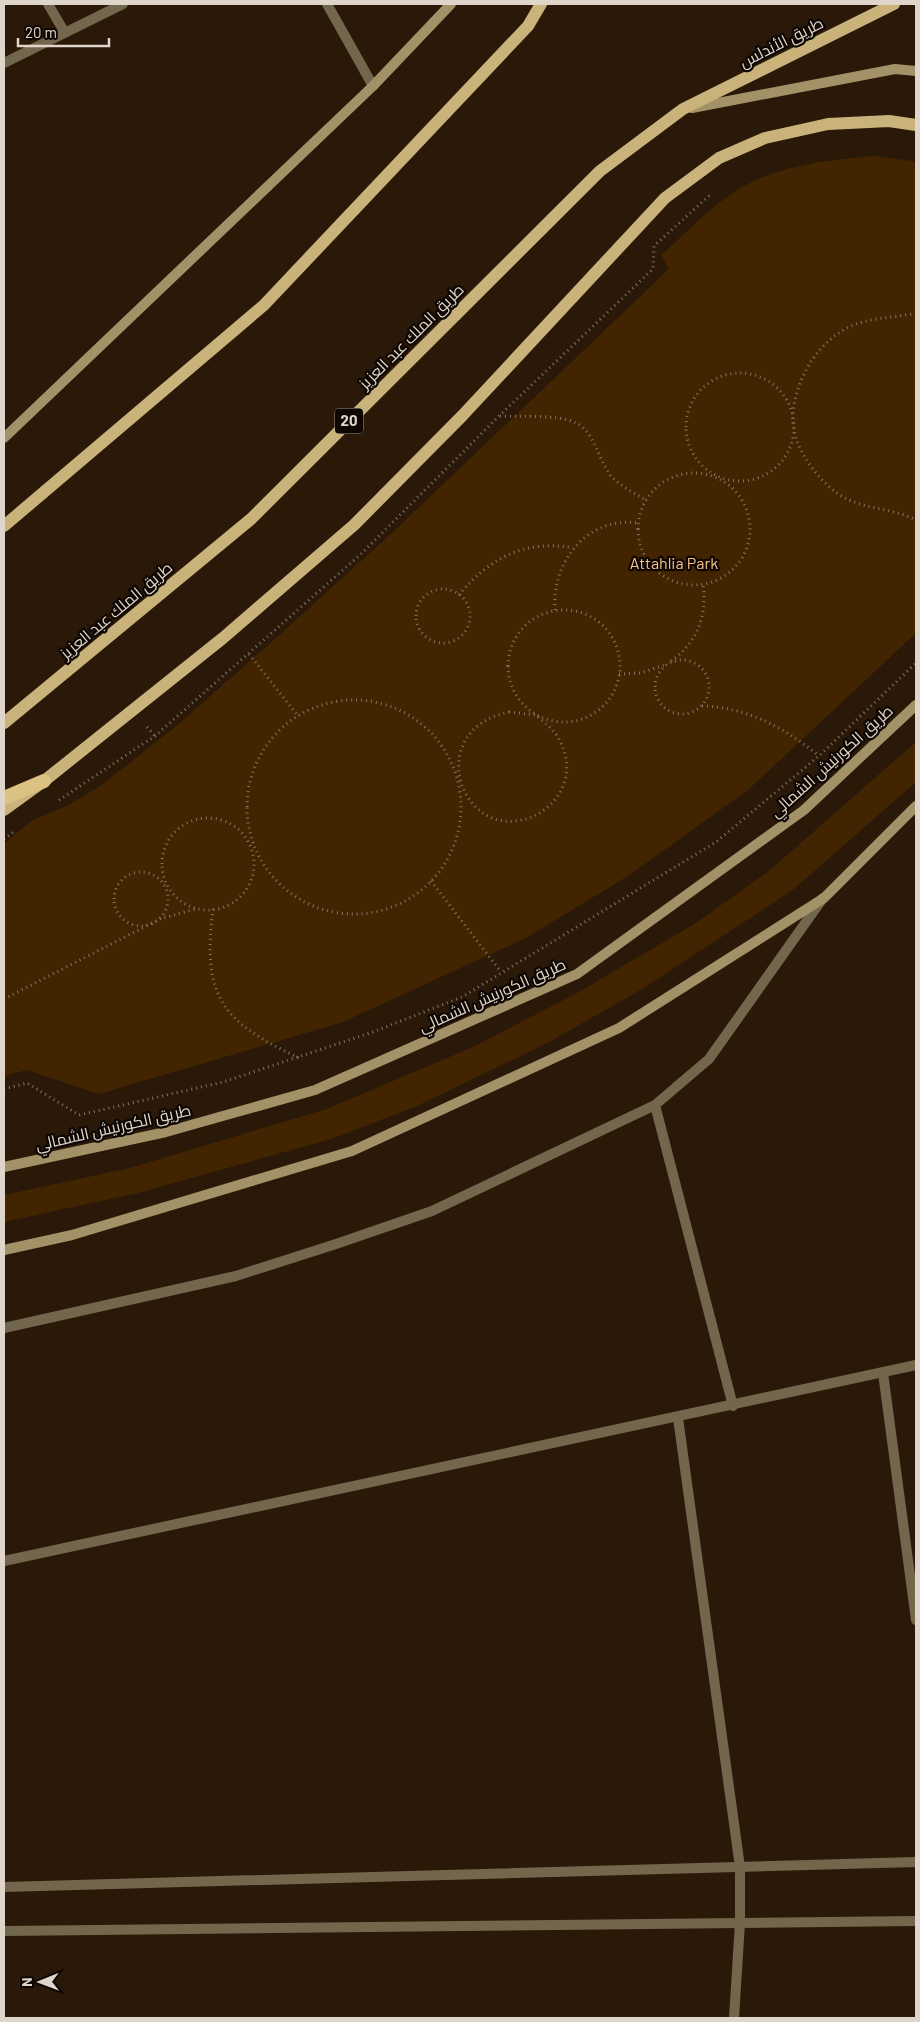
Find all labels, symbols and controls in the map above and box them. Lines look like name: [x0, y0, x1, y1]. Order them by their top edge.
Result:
street label: طريق الأندلس: [736, 12, 827, 73]
scale bar: [18, 15, 109, 47]
text: 20 m: [25, 23, 57, 41]
street label: طريق الملك عبد العزيز: [354, 279, 468, 394]
road number: 20: [335, 408, 363, 434]
park label: Attahlia Park: [630, 553, 718, 572]
street label: طريق الملك عبد العزيز: [55, 557, 177, 664]
street label: طريق الكورنيش الشمالي: [765, 700, 899, 825]
street label: طريق الكورنيش الشمالي: [415, 954, 570, 1040]
street label: طريق الكورنيش الشمالي: [33, 1099, 194, 1159]
north arrow: [15, 1957, 65, 2007]
text: N: [18, 1977, 35, 1987]

